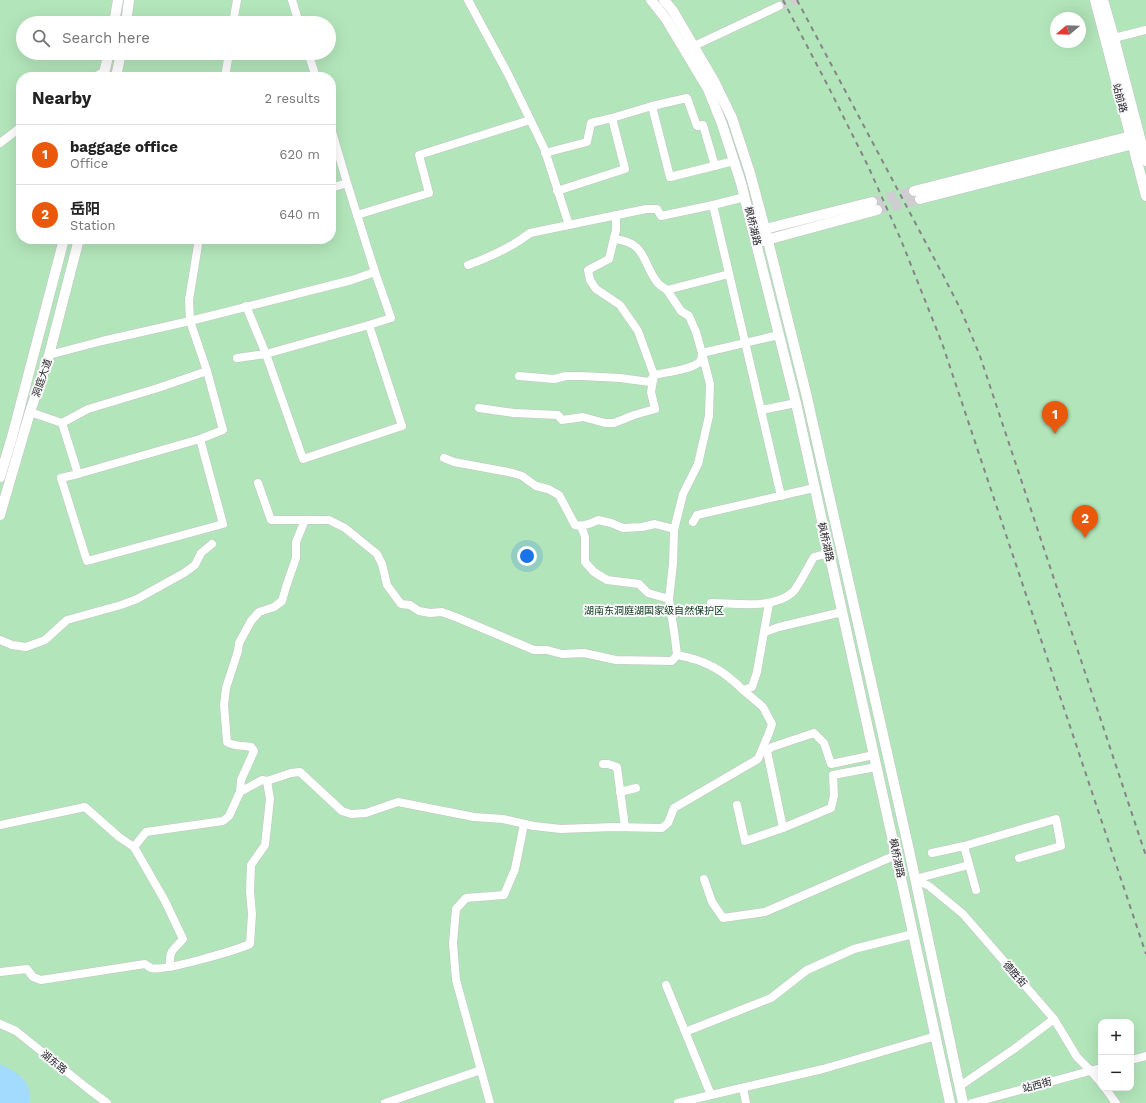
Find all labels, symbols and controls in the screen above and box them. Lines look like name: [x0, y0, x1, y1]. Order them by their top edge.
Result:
north arrow: [1050, 12, 1086, 48]
search box: [16, 16, 336, 60]
icon: search: [30, 27, 52, 49]
text: Search here: [62, 29, 150, 47]
street label: 站前路: [1111, 82, 1129, 114]
text: Nearby: [32, 88, 91, 108]
text: 2 results: [265, 91, 320, 106]
text: baggage office: [70, 138, 178, 156]
text: 1: [42, 147, 48, 162]
text: 620 m: [280, 147, 320, 162]
text: Office: [70, 156, 108, 171]
text: 岳阳: [70, 200, 100, 218]
street label: 枫桥湖路: [743, 205, 763, 247]
text: 2: [41, 207, 49, 222]
text: 640 m: [279, 207, 320, 222]
text: Station: [70, 218, 116, 233]
street label: 洞庭大道: [30, 357, 54, 399]
pin: 1: [1042, 401, 1068, 434]
pin: 2: [1072, 505, 1098, 538]
street label: 枫桥湖路: [816, 521, 836, 563]
your location: [517, 546, 537, 566]
park label: 湖南东洞庭湖国家级自然保护区: [584, 605, 724, 616]
street label: 枫桥湖路: [887, 837, 907, 879]
street label: 德胜街: [1001, 959, 1029, 989]
map controls: [1098, 1019, 1134, 1091]
button: +: [1098, 1019, 1134, 1055]
street label: 湖东路: [39, 1048, 69, 1076]
button: −: [1098, 1055, 1134, 1091]
street label: 站西街: [1021, 1076, 1053, 1094]

